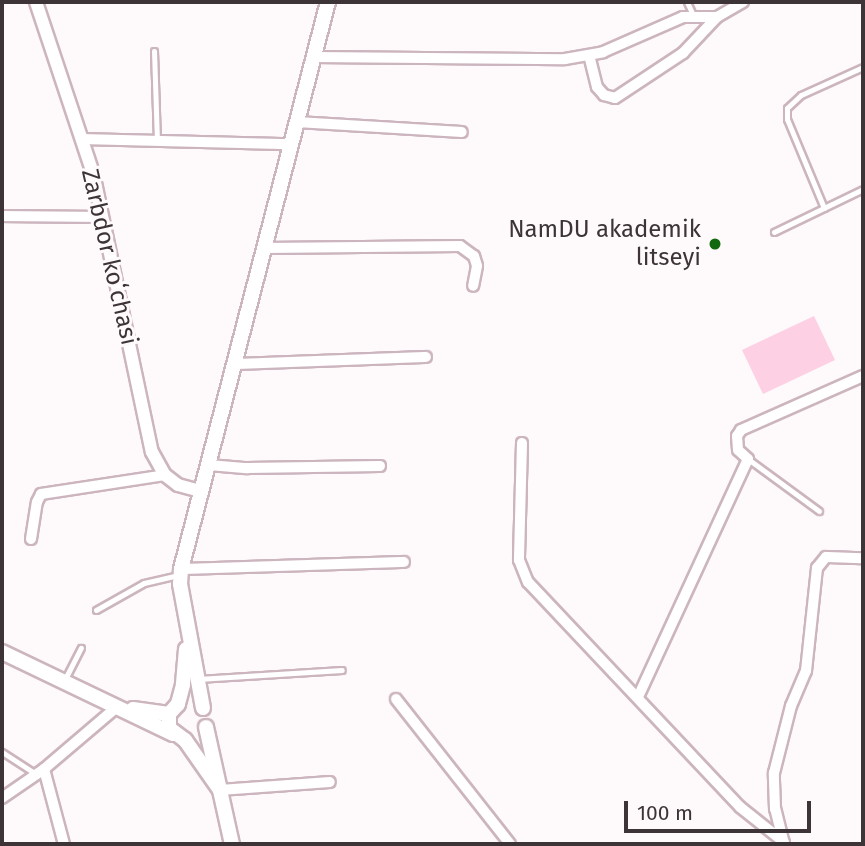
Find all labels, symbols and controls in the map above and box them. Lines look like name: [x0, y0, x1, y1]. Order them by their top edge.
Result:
street label: Zarbdor koʻchasi: [75, 166, 143, 348]
place label: NamDU akademik litseyi: [508, 216, 701, 272]
marker: NamDU akademik litseyi: [707, 236, 723, 252]
scale bar: [627, 786, 814, 830]
text: 100 m: [637, 800, 693, 826]

